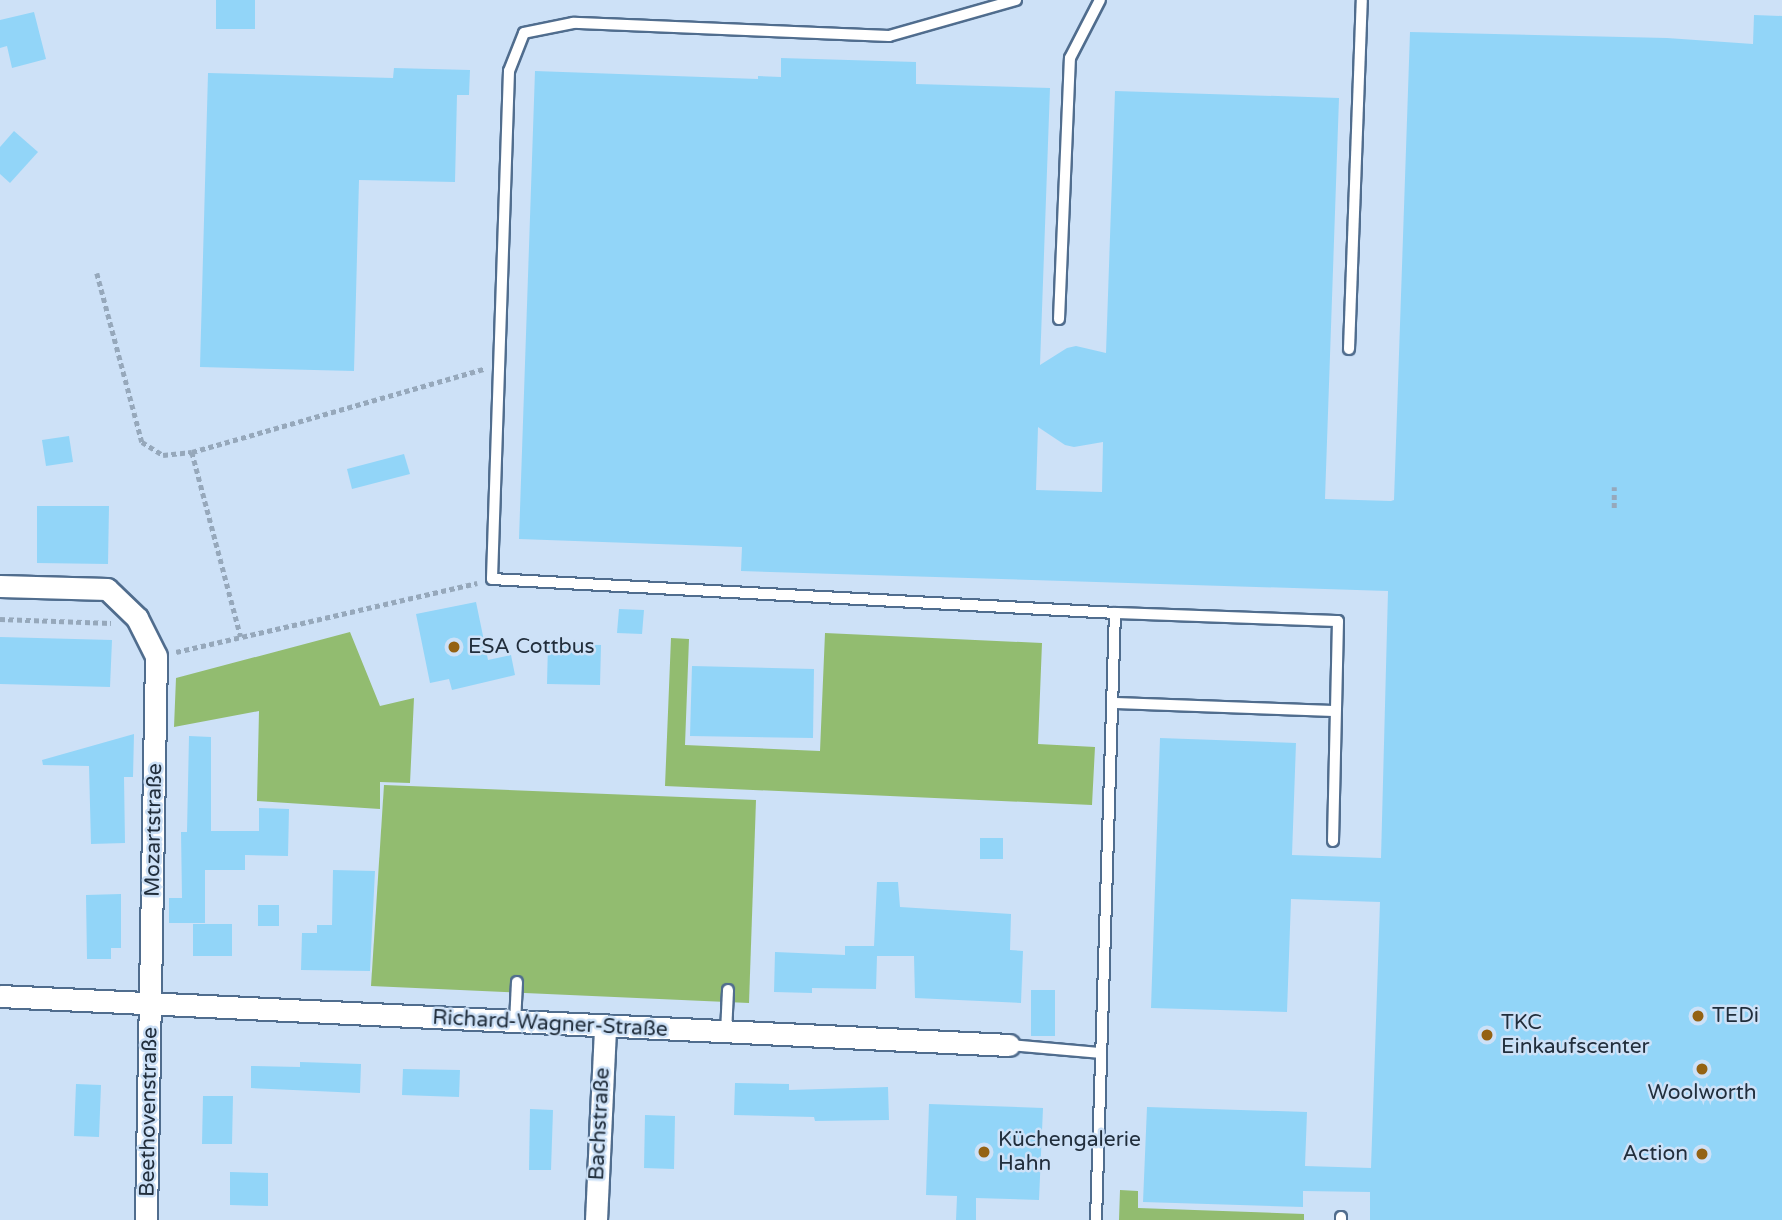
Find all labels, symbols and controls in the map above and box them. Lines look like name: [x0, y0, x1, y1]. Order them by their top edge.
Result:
place label: ESA Cottbus: [468, 634, 595, 660]
marker: ESA Cottbus: [446, 639, 462, 655]
street label: Mozartstraße: [140, 763, 168, 897]
place label: TEDi: [1712, 1003, 1759, 1029]
street label: Richard-Wagner-Straße: [432, 1005, 668, 1043]
marker: TEDi: [1690, 1008, 1706, 1024]
place label: TKC Einkaufscenter: [1501, 1010, 1650, 1060]
street label: Beethovenstraße: [135, 1027, 163, 1197]
marker: TKC Einkaufscenter: [1479, 1027, 1495, 1043]
marker: Woolworth: [1694, 1061, 1710, 1077]
street label: Bachstraße: [584, 1067, 616, 1181]
place label: Woolworth: [1647, 1080, 1757, 1106]
place label: Küchengalerie Hahn: [998, 1127, 1141, 1177]
place label: Action: [1623, 1141, 1688, 1167]
marker: Küchengalerie Hahn: [976, 1144, 992, 1160]
marker: Action: [1694, 1146, 1710, 1162]

